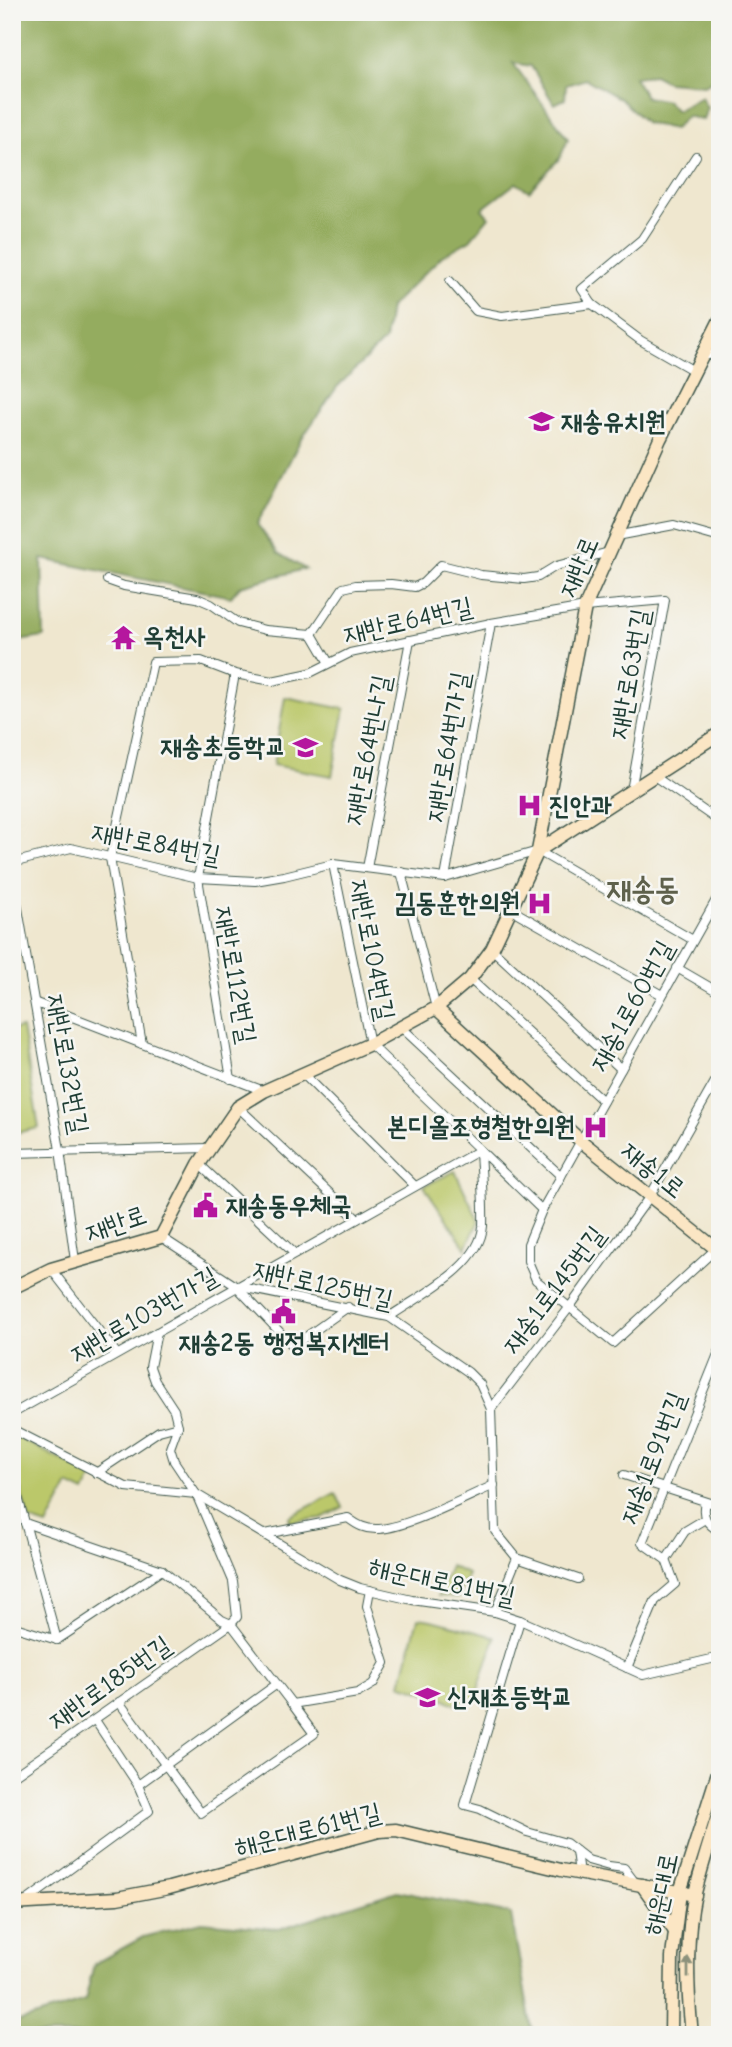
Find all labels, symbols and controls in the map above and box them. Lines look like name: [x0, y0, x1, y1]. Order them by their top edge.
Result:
place label: 재송유치원: [561, 407, 666, 437]
school or university icon: 재송유치원: [527, 408, 555, 436]
street label: 재반로: [553, 532, 605, 602]
street label: 재반로64번길: [341, 592, 475, 650]
street label: 재반로63번길: [604, 606, 656, 742]
place label: 옥천사: [143, 622, 206, 652]
temple icon: 옥천사: [109, 623, 137, 651]
street label: 재반로64번가길: [420, 669, 476, 825]
street label: 재반로64번나길: [339, 672, 397, 828]
place label: 재송초등학교: [160, 732, 286, 762]
school or university icon: 재송초등학교: [292, 733, 320, 761]
place label: 진안과: [549, 791, 612, 821]
hospital icon: 진안과: [515, 792, 543, 820]
street label: 재반로84번길: [89, 817, 223, 871]
district label: 재송동: [606, 872, 679, 907]
street label: 재반로104번길: [344, 877, 400, 1023]
place label: 김동훈한의원: [394, 888, 520, 918]
hospital icon: 김동훈한의원: [526, 889, 554, 917]
street label: 재반로112번길: [208, 904, 262, 1046]
street label: 재송1로60번길: [584, 935, 680, 1077]
street label: 재반로132번길: [40, 992, 94, 1136]
place label: 본디올조형철한의원: [387, 1112, 575, 1142]
hospital icon: 본디올조형철한의원: [581, 1113, 609, 1141]
street label: 재송1로: [615, 1135, 691, 1205]
place label: 재송동우체국: [226, 1191, 352, 1221]
public building icon: 재송동우체국: [192, 1192, 220, 1220]
street label: 재반로: [81, 1200, 151, 1248]
street label: 재송1로145번길: [496, 1220, 612, 1360]
street label: 재반로125번길: [250, 1254, 396, 1316]
street label: 재반로103번가길: [65, 1261, 223, 1369]
public building icon: 재송2동 행정복지센터: [270, 1297, 298, 1325]
place label: 재송2동 행정복지센터: [179, 1328, 389, 1358]
street label: 재송1로91번길: [614, 1388, 692, 1528]
street label: 해운대로81번길: [366, 1552, 518, 1612]
street label: 재반로185번길: [43, 1630, 177, 1736]
place label: 신재초등학교: [447, 1682, 573, 1712]
school or university icon: 신재초등학교: [413, 1683, 441, 1711]
street label: 해운대로61번길: [232, 1797, 384, 1863]
street label: 해운대로: [638, 1850, 684, 1938]
one-way arrow: [682, 1955, 694, 1977]

